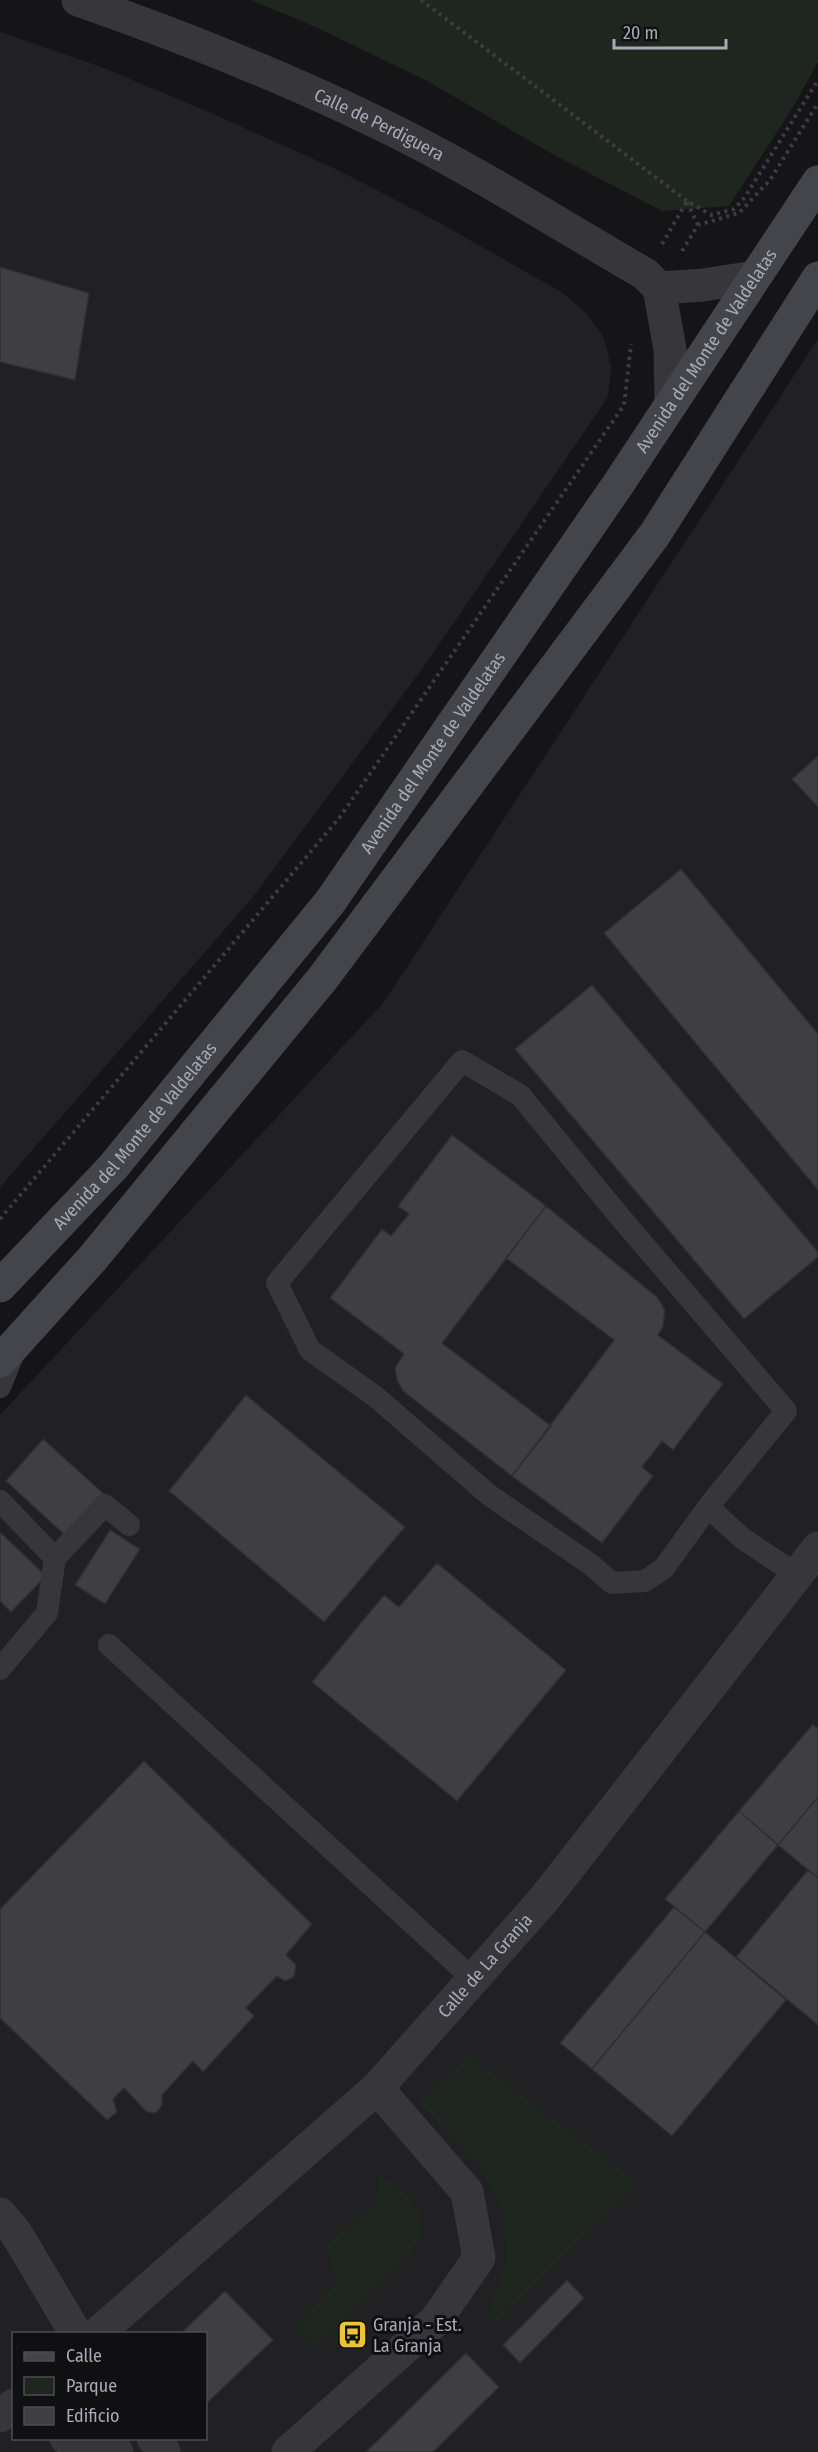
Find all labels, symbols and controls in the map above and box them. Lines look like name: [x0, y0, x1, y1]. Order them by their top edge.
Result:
scale bar: [614, 12, 726, 50]
text: 20 m: [623, 22, 658, 44]
street label: Calle de Perdiguera: [311, 84, 448, 166]
street label: Avenida del Monte de Valdelatas: [631, 244, 782, 457]
street label: Avenida del Monte de Valdelatas: [356, 647, 510, 858]
street label: Avenida del Monte de Valdelatas: [48, 1038, 222, 1234]
street label: Calle de La Granja: [433, 1909, 537, 2022]
place label: Granja - Est. La Granja: [373, 2314, 462, 2357]
bus stop icon: Granja - Est. La Granja: [336, 2319, 368, 2351]
legend: [12, 2332, 207, 2440]
text: Calle: [66, 2345, 102, 2367]
text: Parque: [66, 2375, 117, 2397]
text: Edificio: [66, 2405, 119, 2427]

